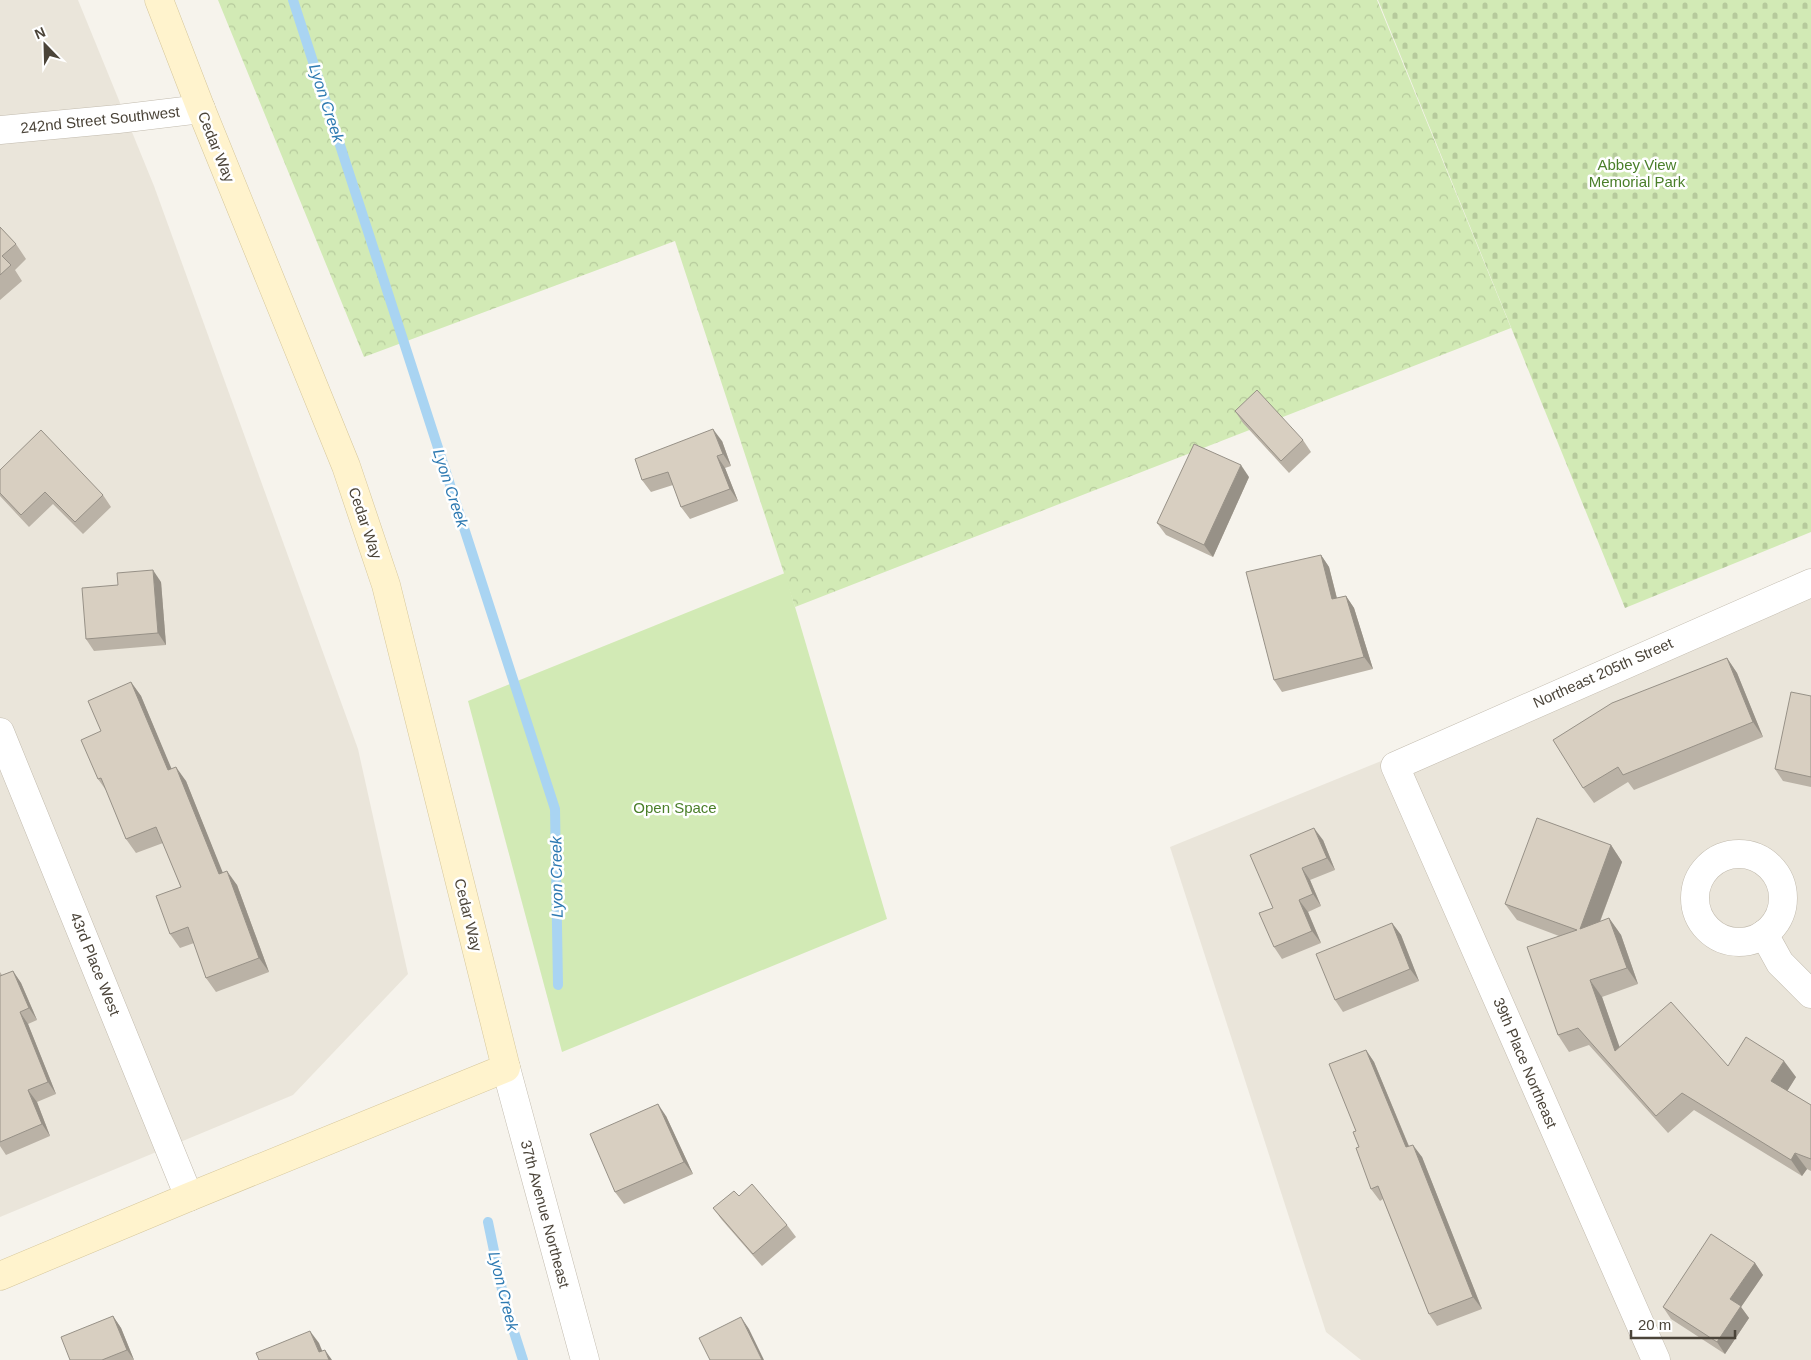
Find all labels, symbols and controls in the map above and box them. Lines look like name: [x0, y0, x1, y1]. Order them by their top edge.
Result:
north arrow: [20, 20, 70, 70]
text: N: [32, 24, 48, 42]
water label: Lyon Creek: [306, 62, 348, 146]
street label: 242nd Street Southwest: [19, 103, 181, 136]
street label: Cedar Way: [195, 109, 238, 185]
park label: Abbey View Memorial Park: [1589, 156, 1686, 190]
water label: Lyon Creek: [430, 447, 472, 531]
street label: Cedar Way: [345, 485, 386, 561]
street label: Northeast 205th Street: [1530, 634, 1676, 711]
park label: Open Space: [633, 799, 717, 816]
water label: Lyon Creek: [547, 835, 566, 918]
street label: Cedar Way: [451, 877, 486, 954]
street label: 43rd Place West: [67, 910, 124, 1019]
street label: 39th Place Northeast: [1490, 995, 1561, 1131]
street label: 37th Avenue Northeast: [518, 1138, 574, 1290]
water label: Lyon Creek: [485, 1250, 522, 1334]
scale bar: [1631, 1308, 1735, 1340]
text: 20 m: [1638, 1316, 1671, 1333]

